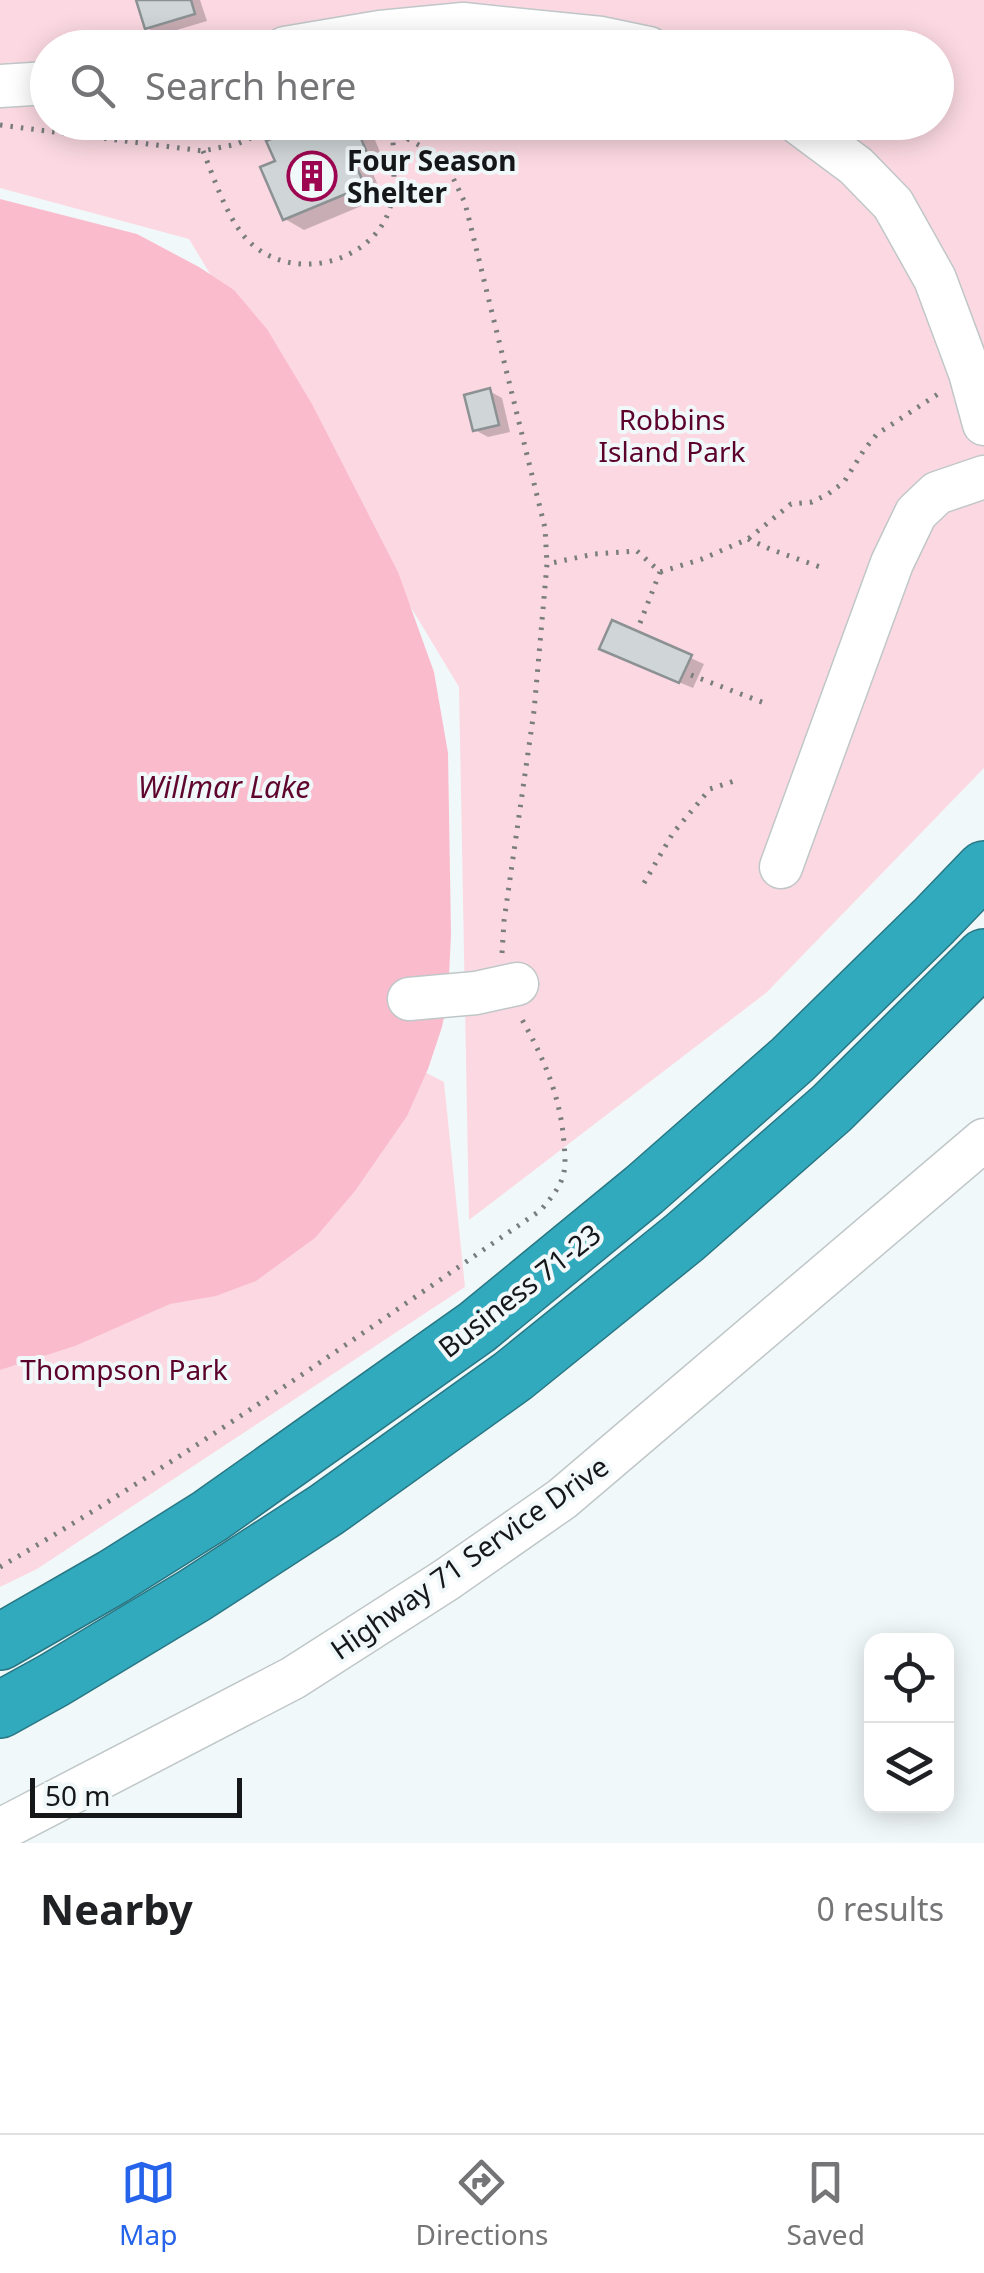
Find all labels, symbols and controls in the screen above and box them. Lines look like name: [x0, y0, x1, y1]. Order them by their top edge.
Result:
search box: [30, 30, 954, 140]
icon: search: [65, 58, 120, 113]
text: Search here: [145, 59, 356, 111]
place label: Four Season Shelter: [347, 141, 517, 211]
building icon: Four Season Shelter: [286, 150, 338, 202]
park label: Robbins Island Park: [599, 400, 745, 470]
water label: Willmar Lake: [138, 766, 310, 807]
street label: Business 71-23: [430, 1215, 608, 1365]
park label: Thompson Park: [20, 1350, 228, 1388]
street label: Highway 71 Service Drive: [323, 1447, 615, 1667]
map controls: [864, 1633, 954, 1813]
button: locate: [864, 1633, 954, 1723]
button: layers: [864, 1723, 954, 1813]
scale bar: [30, 1773, 242, 1818]
text: 50 m: [45, 1776, 111, 1814]
text: Nearby: [40, 1880, 193, 1937]
text: 0 results: [817, 1887, 944, 1930]
tab: Map: [119, 2155, 177, 2253]
tab: Directions: [416, 2155, 548, 2253]
tab: Saved: [787, 2155, 865, 2253]

